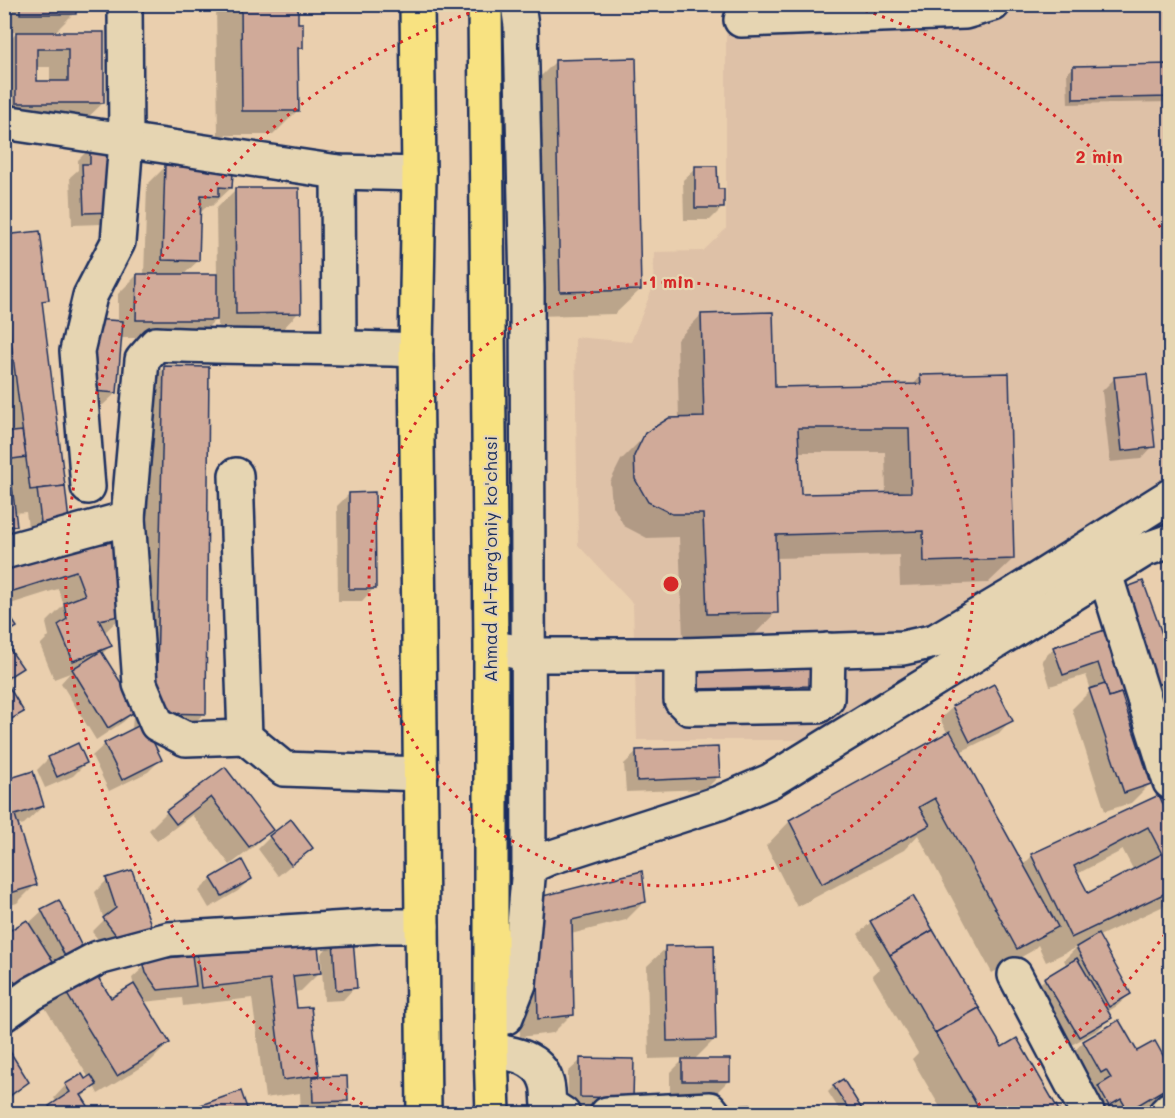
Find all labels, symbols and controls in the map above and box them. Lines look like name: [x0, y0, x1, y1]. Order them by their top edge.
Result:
text: 2 min: [1075, 144, 1123, 168]
text: 1 min: [648, 269, 694, 293]
street label: Ahmad Al-Farg'oniy ko'chasi: [478, 436, 502, 682]
centre of rings: [661, 574, 681, 594]

